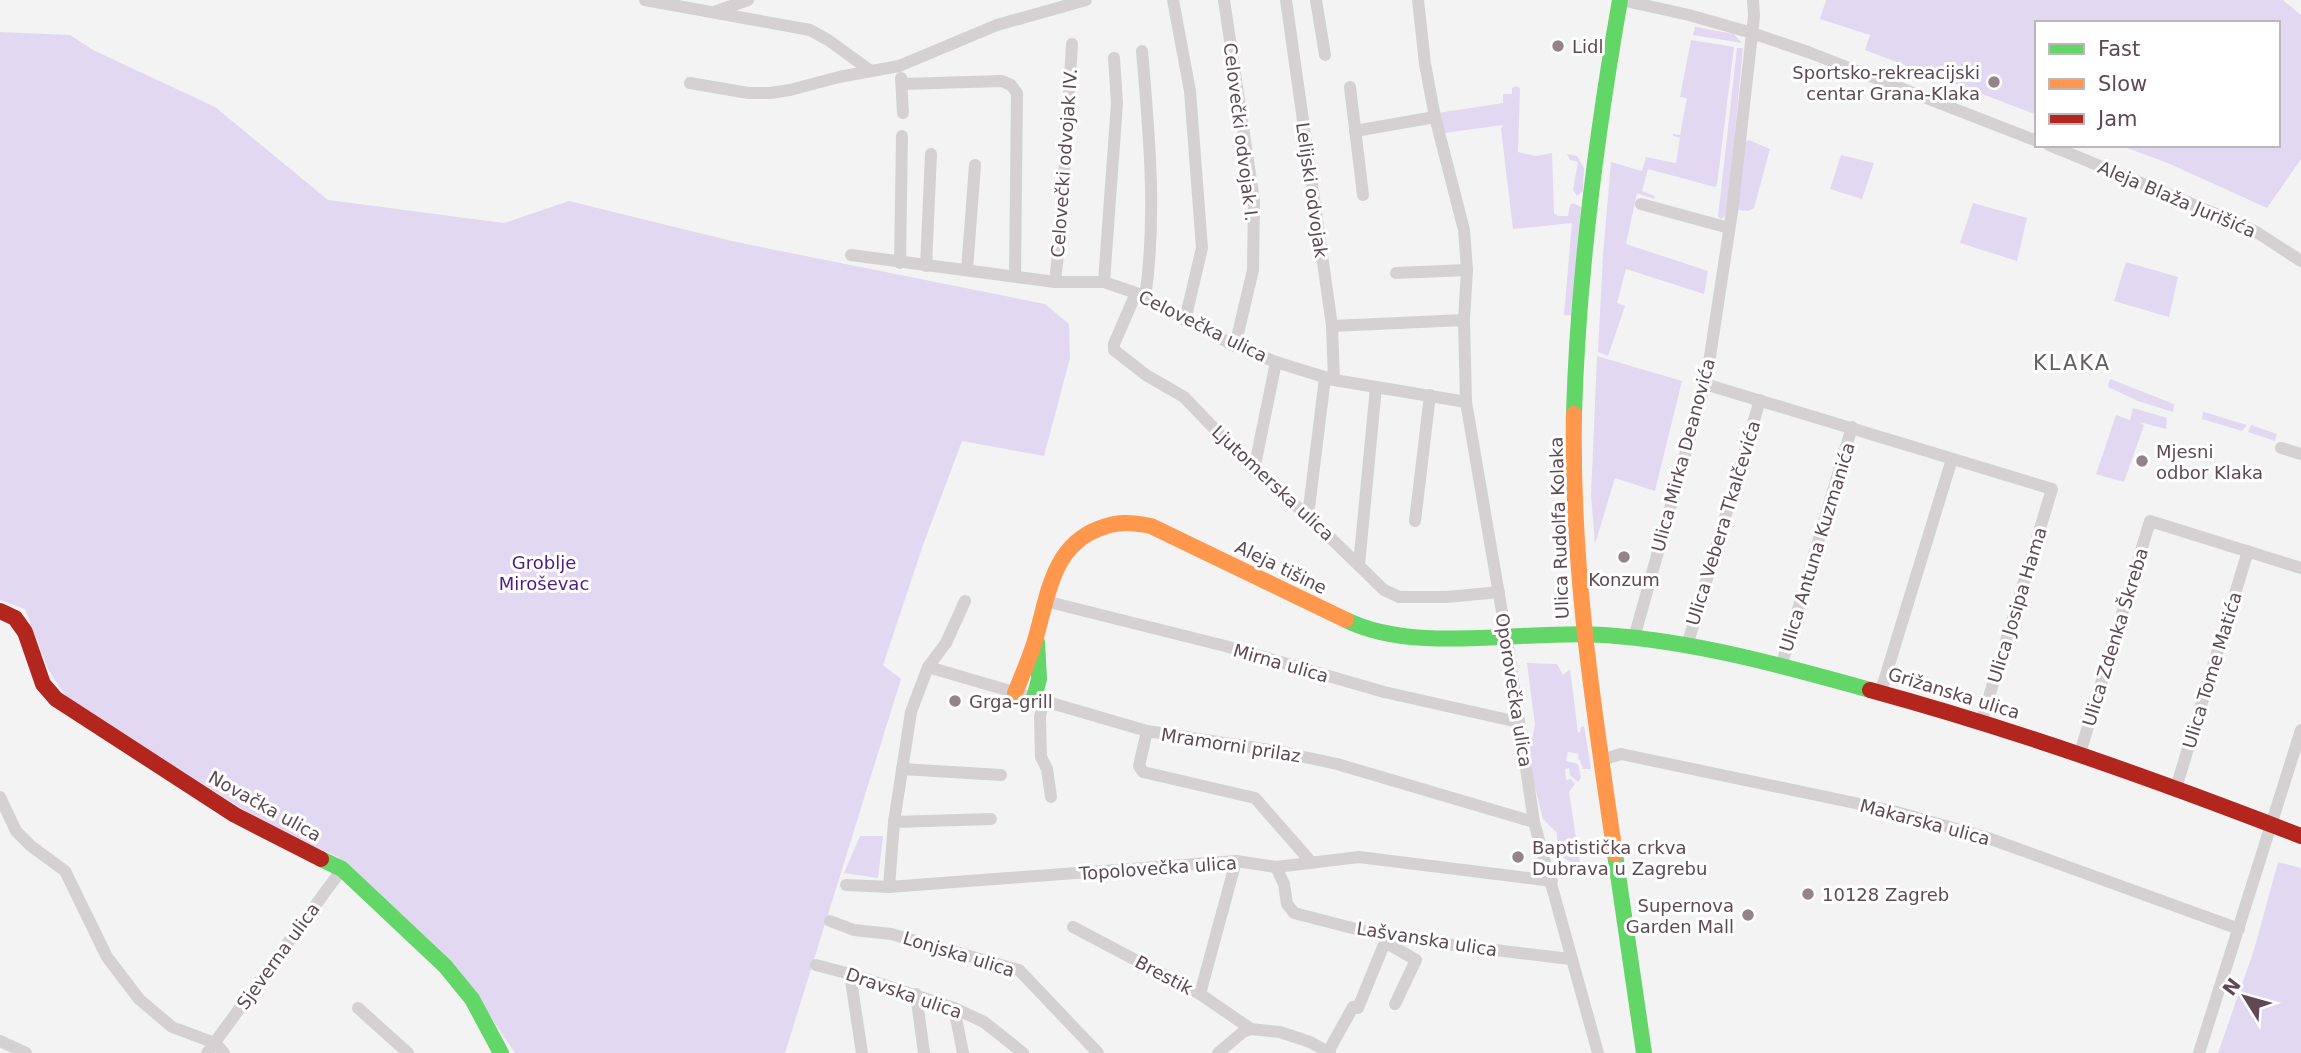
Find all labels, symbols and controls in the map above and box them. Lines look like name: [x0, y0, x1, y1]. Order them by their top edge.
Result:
legend: [2035, 21, 2280, 147]
place label: Lidl: [1572, 36, 1603, 57]
text: Fast: [2098, 37, 2140, 61]
marker: Lidl: [1550, 38, 1566, 54]
street label: Celovečki odvojak I.: [1220, 42, 1262, 222]
place label: Sportsko-rekreacijski centar Grana-Klaka: [1792, 62, 1980, 104]
street label: Celovečki odvojak IV.: [1047, 68, 1081, 258]
text: Slow: [2098, 72, 2147, 96]
marker: Sportsko-rekreacijski centar Grana-Klaka: [1986, 74, 2002, 90]
text: Jam: [2096, 107, 2138, 131]
street label: Lelijski odvojak: [1292, 121, 1332, 260]
street label: Aleja Blaža Jurišića: [2095, 156, 2259, 242]
street label: Celovečka ulica: [1135, 286, 1271, 366]
district label: KLAKA: [2033, 351, 2111, 375]
street label: Ulica Mirka Deanovića: [1647, 356, 1719, 554]
street label: Ulica Vebera Tkalčevića: [1682, 418, 1764, 628]
street label: Ljutomerska ulica: [1208, 421, 1338, 545]
street label: Ulica Rudolfa Kolaka: [1545, 436, 1573, 620]
street label: Ulica Antuna Kuzmanića: [1775, 440, 1859, 654]
place label: Mjesni odbor Klaka: [2156, 441, 2263, 483]
marker: Mjesni odbor Klaka: [2134, 453, 2150, 469]
street label: Ulica Josipa Hama: [1983, 525, 2051, 685]
street label: Aleja tišine: [1232, 536, 1330, 598]
street label: Ulica Zdenka Škreba: [2078, 545, 2152, 729]
marker: Konzum: [1616, 549, 1632, 565]
park label: Groblje Miroševac: [499, 552, 589, 594]
place label: Konzum: [1588, 569, 1660, 590]
street label: Ulica Tome Matića: [2178, 589, 2246, 751]
street label: Oporovečka ulica: [1491, 612, 1537, 768]
street label: Mirna ulica: [1231, 639, 1331, 687]
street label: Grižanska ulica: [1886, 663, 2022, 723]
place label: Grga-grill: [969, 691, 1053, 712]
marker: Grga-grill: [947, 693, 963, 709]
street label: Mramorni prilaz: [1160, 724, 1302, 766]
street label: Novačka ulica: [205, 766, 325, 846]
street label: Makarska ulica: [1858, 795, 1992, 849]
place label: Baptistička crkva Dubrava u Zagrebu: [1532, 837, 1707, 879]
marker: Baptistička crkva Dubrava u Zagrebu: [1510, 849, 1526, 865]
street label: Topolovečka ulica: [1077, 852, 1238, 884]
place label: 10128 Zagreb: [1822, 884, 1949, 905]
marker: 10128 Zagreb: [1800, 886, 1816, 902]
place label: Supernova Garden Mall: [1626, 895, 1734, 937]
street label: Sjeverna ulica: [232, 899, 324, 1013]
marker: Supernova Garden Mall: [1740, 907, 1756, 923]
street label: Lašvanska ulica: [1355, 918, 1499, 960]
street label: Lonjska ulica: [901, 927, 1017, 981]
street label: Brestik: [1132, 951, 1197, 999]
north arrow: [2210, 962, 2280, 1032]
street label: Dravska ulica: [843, 963, 965, 1023]
text: N: [2218, 974, 2245, 1000]

